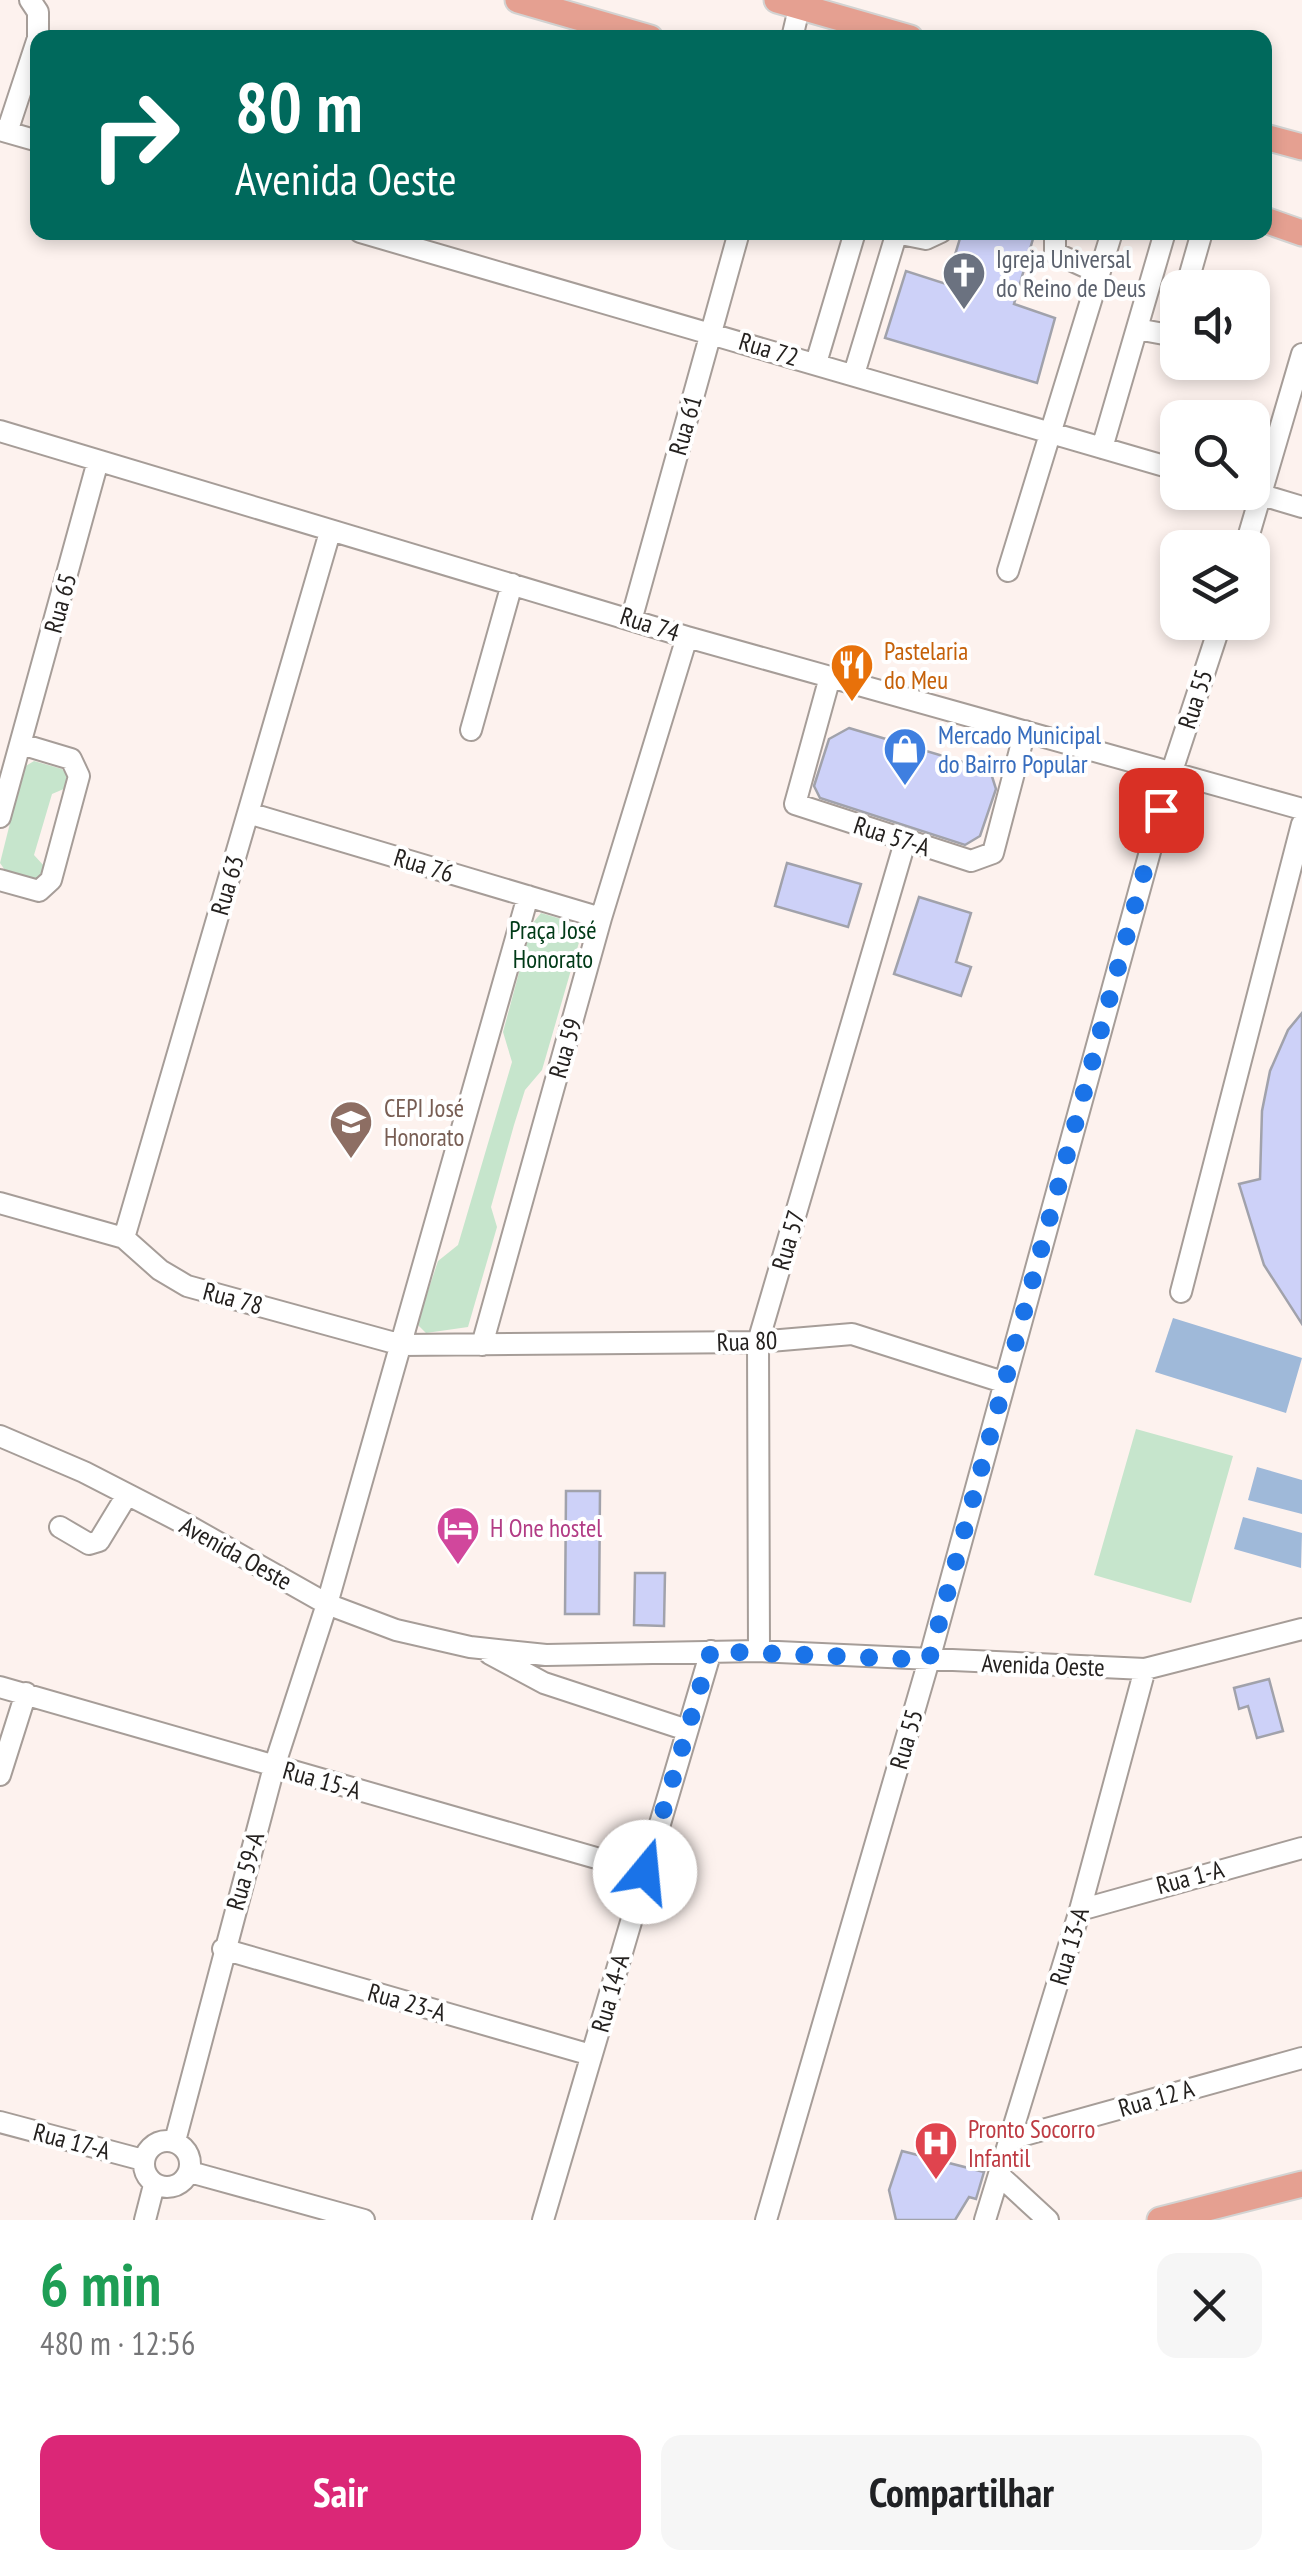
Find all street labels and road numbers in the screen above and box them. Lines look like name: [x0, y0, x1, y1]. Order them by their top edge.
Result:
street label: Rua 72: [735, 325, 803, 373]
street label: Rua 61: [661, 391, 709, 459]
street label: Rua 65: [37, 570, 83, 636]
street label: Rua 74: [616, 599, 684, 649]
street label: Rua 55: [1170, 665, 1220, 733]
street label: Rua 57-A: [850, 809, 934, 863]
street label: Rua 76: [390, 841, 458, 889]
street label: Rua 63: [203, 851, 251, 919]
street label: Rua 59: [541, 1014, 589, 1082]
street label: Rua 57: [764, 1206, 812, 1274]
street label: Rua 78: [200, 1275, 266, 1321]
street label: Rua 80: [716, 1324, 778, 1358]
street label: Avenida Oeste: [174, 1509, 298, 1597]
street label: Avenida Oeste: [981, 1647, 1105, 1683]
street label: Rua 55: [882, 1705, 930, 1773]
street label: Rua 15-A: [279, 1754, 365, 1806]
street label: Rua 59-A: [219, 1828, 271, 1914]
street label: Rua 1-A: [1153, 1853, 1227, 1901]
street label: Rua 13-A: [1042, 1903, 1096, 1989]
street label: Rua 14-A: [584, 1950, 636, 2036]
street label: Rua 23-A: [364, 1976, 450, 2028]
street label: Rua 12 A: [1115, 2072, 1198, 2124]
street label: Rua 17-A: [30, 2115, 114, 2167]

